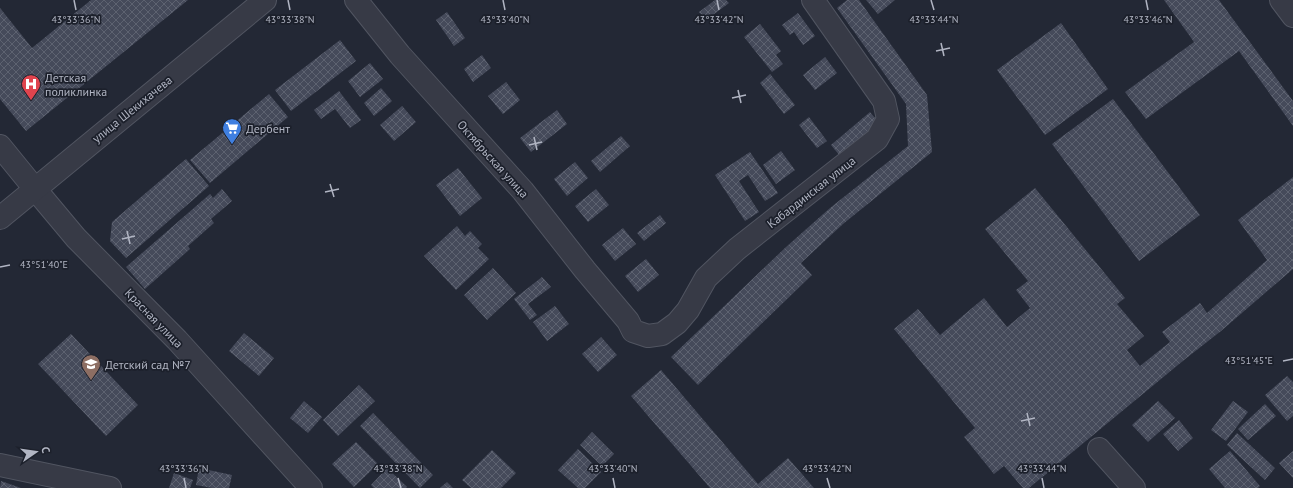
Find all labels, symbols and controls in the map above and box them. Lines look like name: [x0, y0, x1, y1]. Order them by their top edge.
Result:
text: 43°33'36"N: [51, 13, 101, 26]
text: 43°33'38"N: [265, 13, 315, 26]
text: 43°33'40"N: [480, 13, 530, 26]
text: 43°33'42"N: [694, 13, 744, 26]
text: 43°33'44"N: [909, 13, 959, 26]
text: 43°33'46"N: [1123, 13, 1173, 26]
place label: Детская поликлинка: [45, 70, 107, 99]
street label: улица Шекихачева: [89, 72, 175, 146]
hospital icon: Детская поликлинка: [20, 73, 42, 101]
supermarket icon: Дербент: [221, 117, 243, 145]
street label: Октябрьская улица: [454, 117, 532, 201]
place label: Дербент: [246, 121, 290, 136]
street label: Кабардинская улица: [764, 153, 858, 231]
text: 43°51'40"E: [20, 258, 68, 271]
street label: Красная улица: [122, 285, 186, 351]
school or university icon: Детский сад №7: [80, 353, 102, 381]
text: 43°51'45"E: [1225, 354, 1273, 367]
place label: Детский сад №7: [105, 357, 191, 372]
north arrow: [16, 432, 56, 472]
text: С: [38, 445, 53, 454]
text: 43°33'36"N: [159, 462, 209, 475]
text: 43°33'38"N: [373, 462, 423, 475]
text: 43°33'40"N: [588, 462, 638, 475]
text: 43°33'42"N: [802, 462, 852, 475]
text: 43°33'44"N: [1017, 462, 1067, 475]

